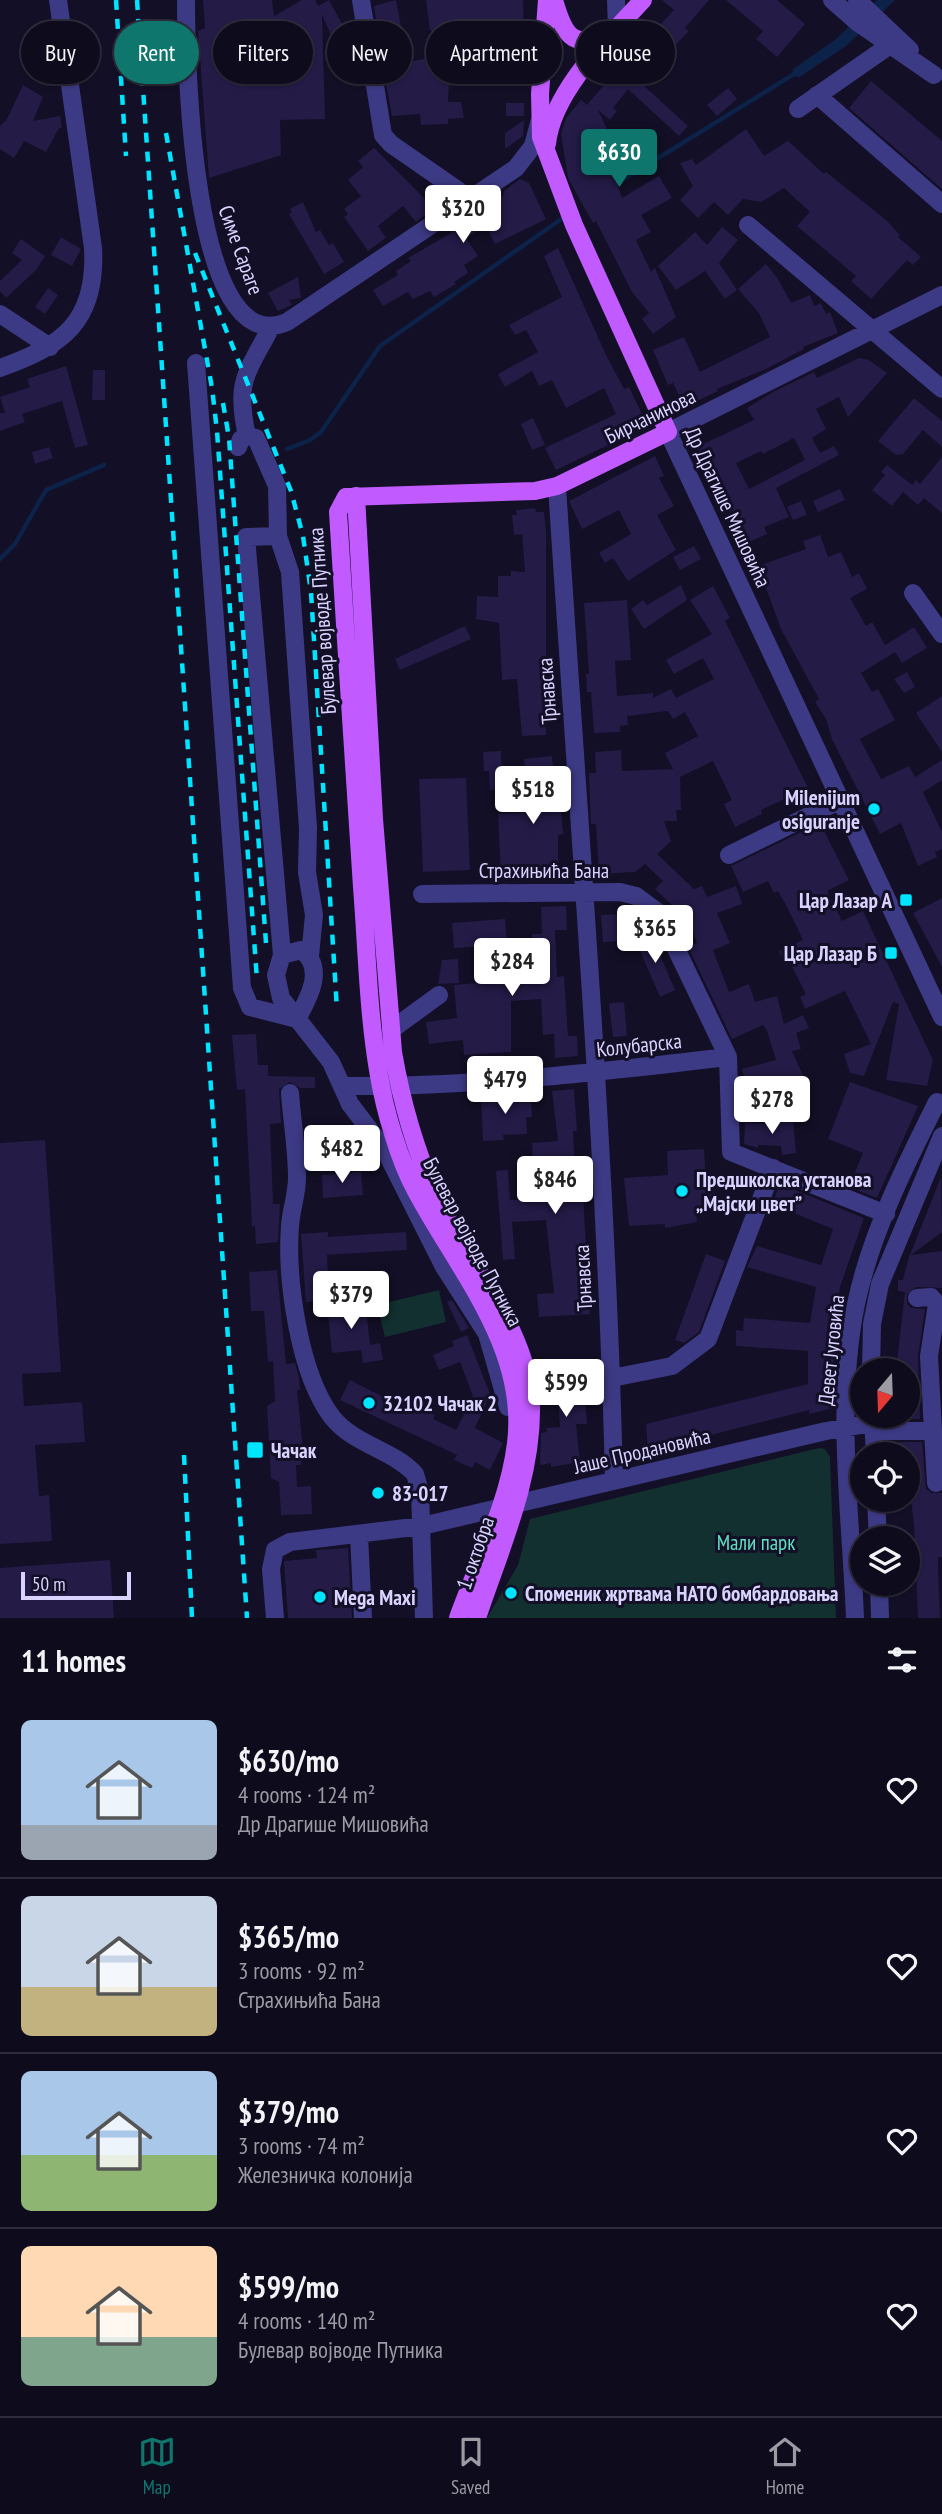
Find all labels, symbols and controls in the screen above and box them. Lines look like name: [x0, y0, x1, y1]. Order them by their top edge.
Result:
chip: Buy: [21, 21, 100, 84]
chip: Rent: [114, 21, 199, 84]
chip: Filters: [213, 21, 313, 84]
chip: New: [327, 21, 412, 84]
chip: Apartment: [426, 21, 562, 84]
chip: House: [576, 21, 675, 84]
pin: $630: [578, 130, 660, 189]
text: $630: [597, 137, 641, 166]
pin: $320: [422, 186, 504, 245]
text: $320: [441, 193, 485, 222]
street label: Симе Сараге: [212, 202, 270, 298]
street label: Бирчанинова: [600, 382, 700, 450]
street label: Др Драгише Мишовића: [679, 422, 777, 592]
street label: Булевар војводе Путника: [302, 527, 342, 715]
street label: Трнавска: [531, 657, 563, 725]
pin: $518: [492, 766, 574, 826]
text: $518: [511, 774, 555, 803]
place label: Milenijum osiguranje: [782, 784, 860, 835]
marker: Milenijum osiguranje: [866, 801, 882, 817]
street label: Страхињића Бана: [479, 857, 609, 884]
place label: Цар Лазар А: [799, 887, 892, 914]
marker: Цар Лазар А: [898, 892, 914, 908]
pin: $365: [614, 906, 696, 965]
text: $365: [633, 913, 677, 942]
pin: $284: [471, 939, 553, 998]
place label: Цар Лазар Б: [784, 940, 877, 967]
marker: Цар Лазар Б: [883, 945, 899, 961]
text: $284: [490, 946, 534, 975]
street label: Колубарска: [595, 1027, 683, 1063]
pin: $479: [464, 1056, 546, 1116]
text: $479: [483, 1064, 527, 1093]
pin: $278: [731, 1076, 813, 1136]
text: $278: [750, 1084, 794, 1113]
pin: $482: [301, 1126, 383, 1185]
text: $482: [320, 1133, 364, 1162]
street label: Булевар војводе Путника: [417, 1153, 529, 1331]
pin: $846: [514, 1156, 596, 1216]
text: $846: [533, 1164, 577, 1193]
place label: Предшколска установа „Мајски цвет”: [696, 1166, 872, 1217]
marker: Предшколска установа „Мајски цвет”: [674, 1183, 690, 1199]
street label: Трнавска: [568, 1244, 598, 1312]
pin: $379: [310, 1272, 392, 1331]
text: $379: [329, 1279, 373, 1308]
street label: Девет Југовића: [812, 1293, 850, 1407]
north arrow: [850, 1358, 920, 1428]
map controls: [850, 1358, 920, 1596]
pin: $599: [525, 1360, 607, 1419]
text: $599: [544, 1367, 588, 1396]
place label: 32102 Чачак 2: [383, 1390, 497, 1417]
marker: 32102 Чачак 2: [361, 1395, 377, 1411]
street label: Јаше Продановића: [570, 1422, 713, 1480]
place label: Чачак: [271, 1437, 317, 1464]
marker: Чачак: [245, 1440, 265, 1460]
button: locate: [850, 1442, 920, 1512]
place label: 83-017: [392, 1480, 448, 1507]
marker: 83-017: [370, 1485, 386, 1501]
street label: 1. октобра: [450, 1513, 500, 1593]
button: layers: [850, 1526, 920, 1596]
park label: Мали парк: [717, 1529, 795, 1556]
scale bar: [21, 1569, 131, 1601]
text: 50 m: [32, 1572, 66, 1596]
place label: Споменик жртвама НАТО бомбардовања: [525, 1580, 839, 1607]
place label: Mega Maxi: [334, 1584, 416, 1611]
marker: Споменик жртвама НАТО бомбардовања: [503, 1585, 519, 1601]
marker: Mega Maxi: [312, 1589, 328, 1605]
text: 11 homes: [21, 1641, 126, 1680]
icon: filters: [883, 1641, 921, 1679]
text: $630/mo: [238, 1741, 339, 1780]
icon: home: [77, 1748, 161, 1832]
icon: heart: [883, 1771, 921, 1809]
text: 4 rooms · 124 m²: [238, 1780, 375, 1809]
text: Др Драгише Мишовића: [238, 1809, 429, 1838]
text: $365/mo: [238, 1917, 339, 1956]
icon: home: [77, 1924, 161, 2008]
icon: heart: [883, 1947, 921, 1985]
text: 3 rooms · 92 m²: [238, 1956, 365, 1985]
text: Страхињића Бана: [238, 1985, 381, 2014]
text: $379/mo: [238, 2092, 339, 2131]
icon: home: [77, 2099, 161, 2183]
icon: heart: [883, 2122, 921, 2160]
text: 3 rooms · 74 m²: [238, 2131, 365, 2160]
text: Железничка колонија: [238, 2160, 413, 2189]
text: $599/mo: [238, 2267, 339, 2306]
icon: home: [77, 2274, 161, 2358]
icon: heart: [883, 2297, 921, 2335]
text: 4 rooms · 140 m²: [238, 2306, 375, 2335]
text: Булевар војводе Путника: [238, 2335, 443, 2364]
tab: Map: [138, 2433, 176, 2499]
tab: Saved: [451, 2433, 490, 2499]
tab: Home: [766, 2433, 804, 2499]

